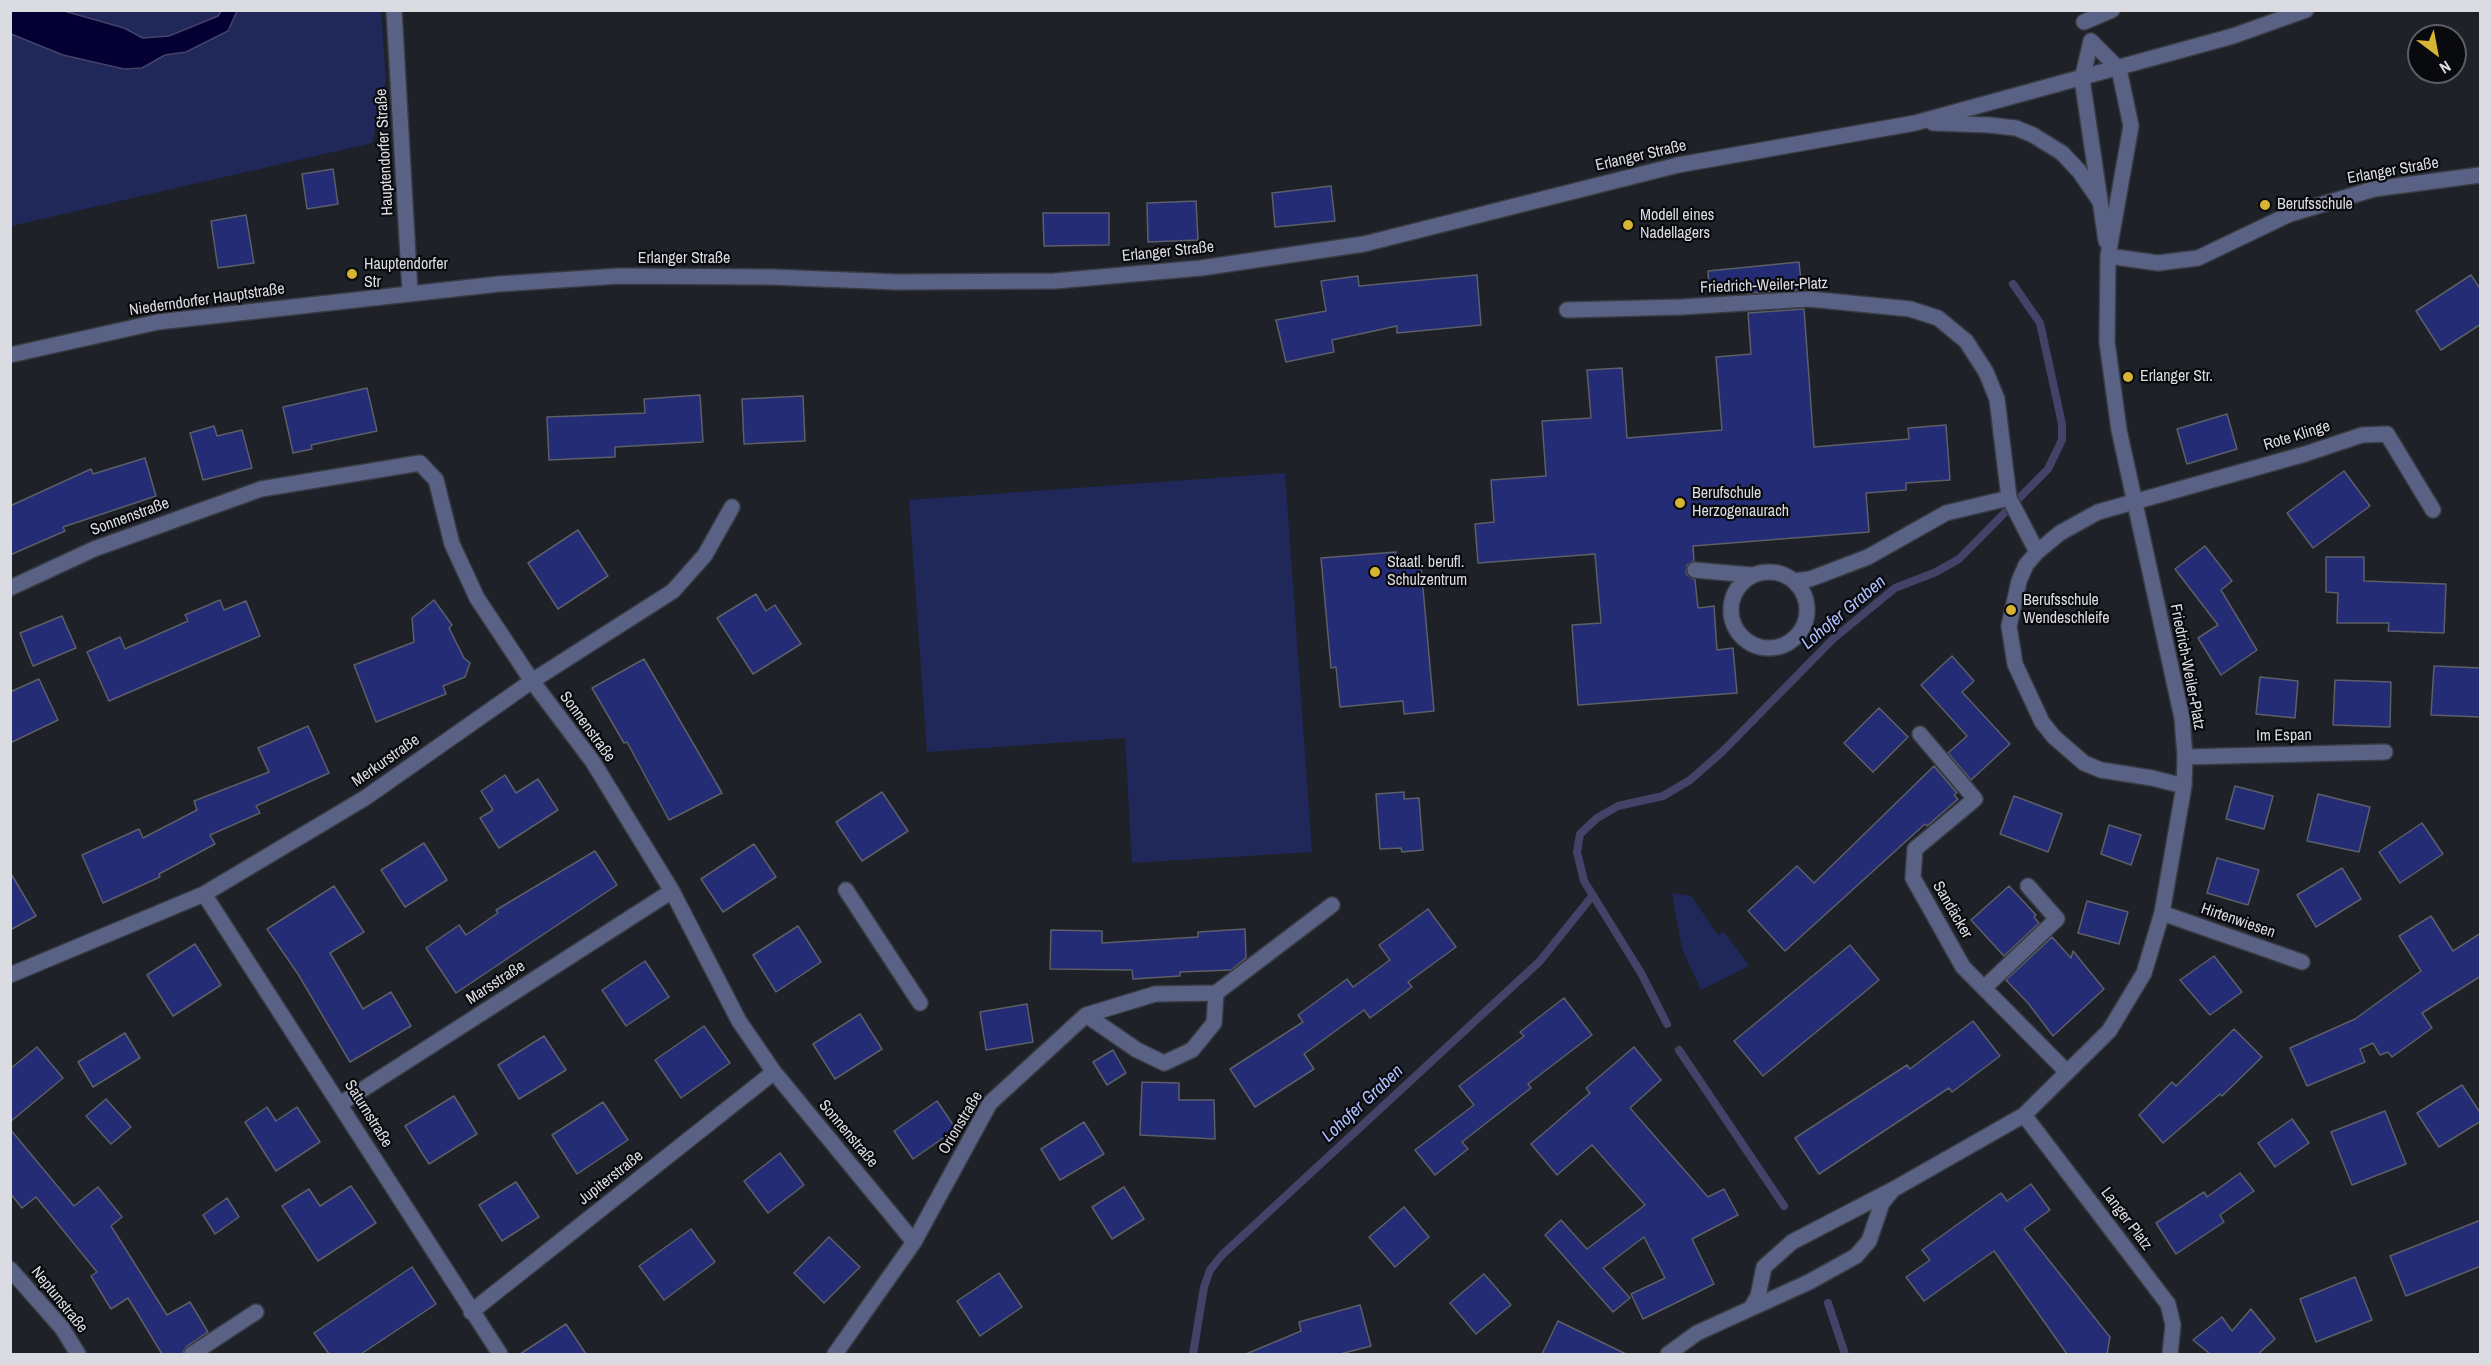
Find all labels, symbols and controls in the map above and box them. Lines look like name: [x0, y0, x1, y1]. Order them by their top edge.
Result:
north arrow: [2407, 24, 2467, 84]
text: N: [2436, 56, 2455, 79]
street label: Hauptendorfer Straße: [372, 88, 398, 216]
street label: Erlanger Straße: [1594, 136, 1688, 176]
street label: Erlanger Straße: [2346, 154, 2440, 188]
place label: Berufsschule: [2277, 195, 2353, 215]
marker: Berufsschule: [2258, 198, 2272, 212]
place label: Modell eines Nadellagers: [1640, 206, 1714, 244]
marker: Modell eines Nadellagers: [1621, 218, 1635, 232]
street label: Erlanger Straße: [1121, 238, 1215, 266]
street label: Erlanger Straße: [638, 249, 730, 269]
place label: Hauptendorfer Str: [364, 255, 448, 293]
marker: Hauptendorfer Str: [345, 267, 359, 281]
street label: Friedrich-Weiler-Platz: [1700, 274, 1828, 298]
street label: Niederndorfer Hauptstraße: [128, 280, 286, 320]
place label: Erlanger Str.: [2140, 367, 2213, 387]
marker: Erlanger Str.: [2121, 370, 2135, 384]
street label: Rote Klinge: [2261, 417, 2333, 455]
place label: Berufschule Herzogenaurach: [1692, 484, 1789, 522]
street label: Sonnenstraße: [88, 494, 172, 540]
marker: Berufschule Herzogenaurach: [1673, 496, 1687, 510]
place label: Staatl. berufl. Schulzentrum: [1387, 553, 1467, 591]
marker: Staatl. berufl. Schulzentrum: [1368, 565, 1382, 579]
water label: Lohofer Graben: [1797, 571, 1891, 655]
place label: Berufsschule Wendeschleife: [2023, 591, 2110, 629]
street label: Friedrich-Weiler-Platz: [2165, 602, 2209, 732]
marker: Berufsschule Wendeschleife: [2004, 603, 2018, 617]
street label: Sonnenstraße: [555, 688, 619, 766]
street label: Im Espan: [2256, 726, 2312, 746]
street label: Merkurstraße: [349, 731, 423, 791]
street label: Sandäcker: [1928, 878, 1976, 942]
street label: Hirtenwiesen: [2198, 899, 2278, 943]
street label: Marsstraße: [463, 957, 529, 1009]
water label: Lohofer Graben: [1318, 1061, 1408, 1147]
street label: Saturnstraße: [340, 1077, 396, 1151]
street label: Orionstraße: [935, 1088, 987, 1158]
street label: Sonnenstraße: [814, 1096, 882, 1172]
street label: Jupiterstraße: [575, 1147, 647, 1209]
street label: Langer Platz: [2096, 1184, 2156, 1254]
street label: Neptunstraße: [27, 1263, 91, 1337]

